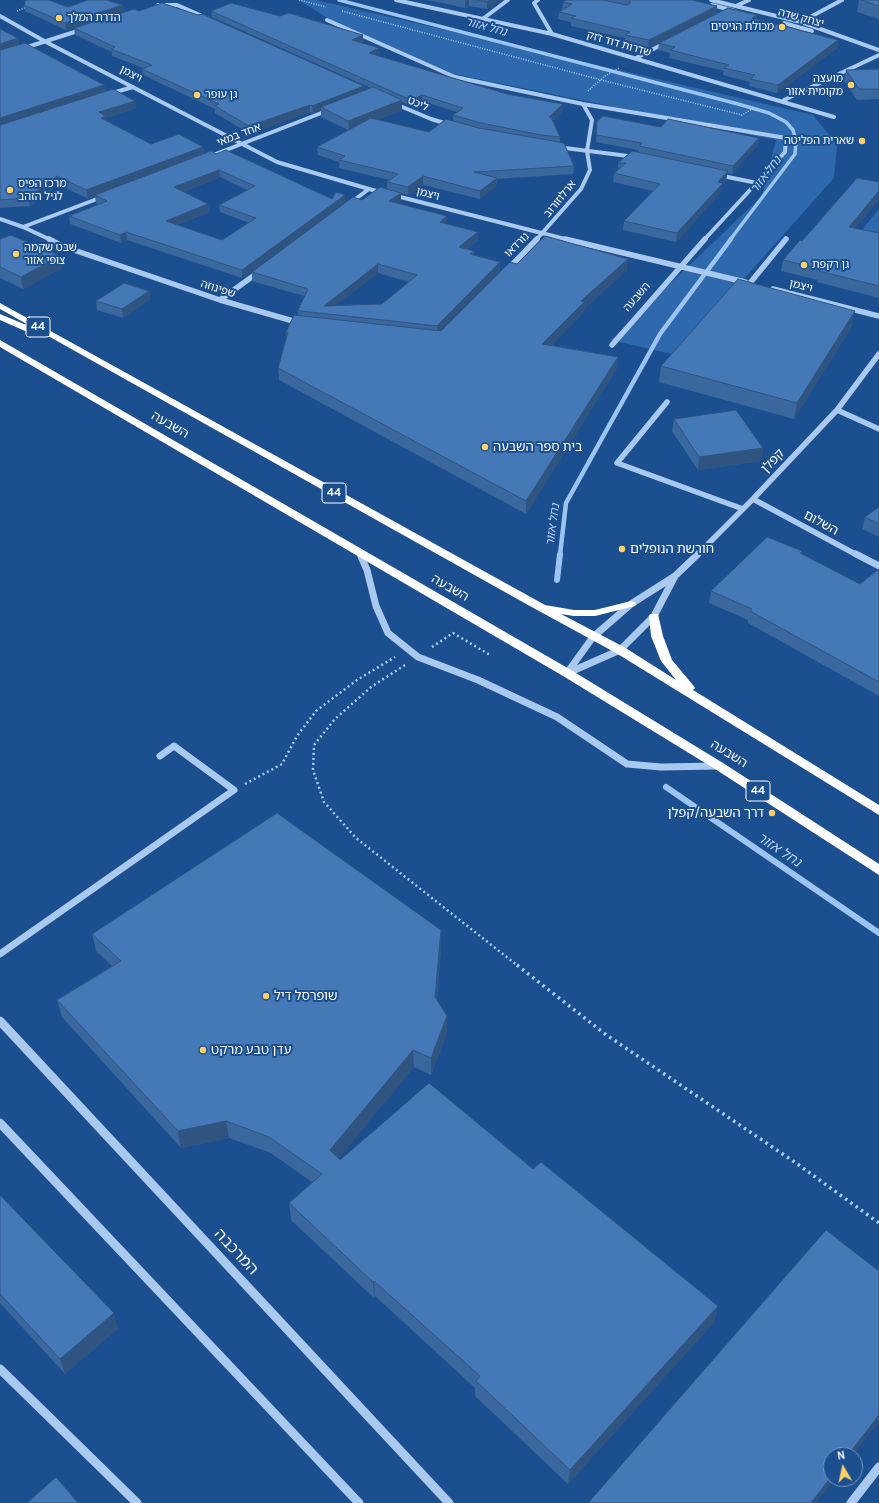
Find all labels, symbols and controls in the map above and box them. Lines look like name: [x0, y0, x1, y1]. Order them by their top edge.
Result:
street label: יצחק שדה: [777, 6, 825, 30]
place label: הדרת המלך: [67, 11, 121, 25]
marker: הדרת המלך: [54, 13, 64, 23]
water label: נחל אזור: [464, 15, 508, 39]
place label: מכולת הגיסים: [711, 20, 774, 34]
marker: מכולת הגיסים: [777, 22, 787, 32]
street label: שדרות דוד ז'זק: [585, 29, 653, 59]
street label: ויצמן: [118, 63, 144, 85]
place label: מועצה מקומית אזור: [786, 72, 843, 98]
marker: מועצה מקומית אזור: [846, 80, 856, 90]
place label: גן עופר: [205, 88, 237, 102]
marker: גן עופר: [192, 90, 202, 100]
street label: ליכט: [406, 94, 430, 114]
street label: אחד במאי: [215, 121, 263, 149]
place label: שארית הפליטה: [784, 134, 854, 148]
marker: שארית הפליטה: [857, 136, 867, 146]
water label: נחל אזור: [747, 154, 785, 196]
place label: מרכז הפיס לגיל הזהב: [18, 177, 66, 203]
street label: ארלוזורוב: [541, 178, 579, 220]
marker: מרכז הפיס לגיל הזהב: [5, 185, 15, 195]
street label: ויצמן: [415, 185, 441, 203]
street label: נורדאו: [502, 230, 532, 260]
place label: שבט שקמה צופי אזור: [24, 241, 77, 267]
marker: שבט שקמה צופי אזור: [11, 249, 21, 259]
place label: גן רקפת: [812, 258, 849, 272]
marker: גן רקפת: [799, 260, 809, 270]
street label: שפינוזה: [199, 277, 237, 301]
street label: ויצמן: [788, 277, 814, 295]
street label: השבעה: [621, 280, 653, 314]
road number: 44: [26, 317, 50, 337]
street label: השבעה: [149, 408, 191, 442]
place label: בית ספר השבעה: [493, 439, 583, 455]
marker: בית ספר השבעה: [480, 442, 490, 452]
street label: קפלן: [758, 446, 788, 476]
road number: 44: [322, 483, 346, 503]
water label: נחל אזור: [543, 503, 563, 547]
street label: השלום: [801, 507, 841, 539]
place label: חורשת הנופלים: [630, 541, 714, 557]
marker: חורשת הנופלים: [617, 544, 627, 554]
street label: השבעה: [429, 571, 471, 605]
street label: השבעה: [708, 737, 750, 771]
road number: 44: [746, 781, 770, 801]
place label: דרך השבעה/קפלן: [667, 805, 764, 821]
marker: דרך השבעה/קפלן: [767, 808, 777, 818]
water label: נחל אזור: [754, 829, 804, 871]
place label: שופרסל דיל: [274, 988, 337, 1004]
marker: שופרסל דיל: [261, 991, 271, 1001]
place label: עדן טבע מרקט: [211, 1042, 291, 1058]
marker: עדן טבע מרקט: [198, 1045, 208, 1055]
street label: המרכבה: [210, 1225, 262, 1279]
north arrow: [823, 1447, 863, 1487]
text: N: [836, 1449, 846, 1463]

